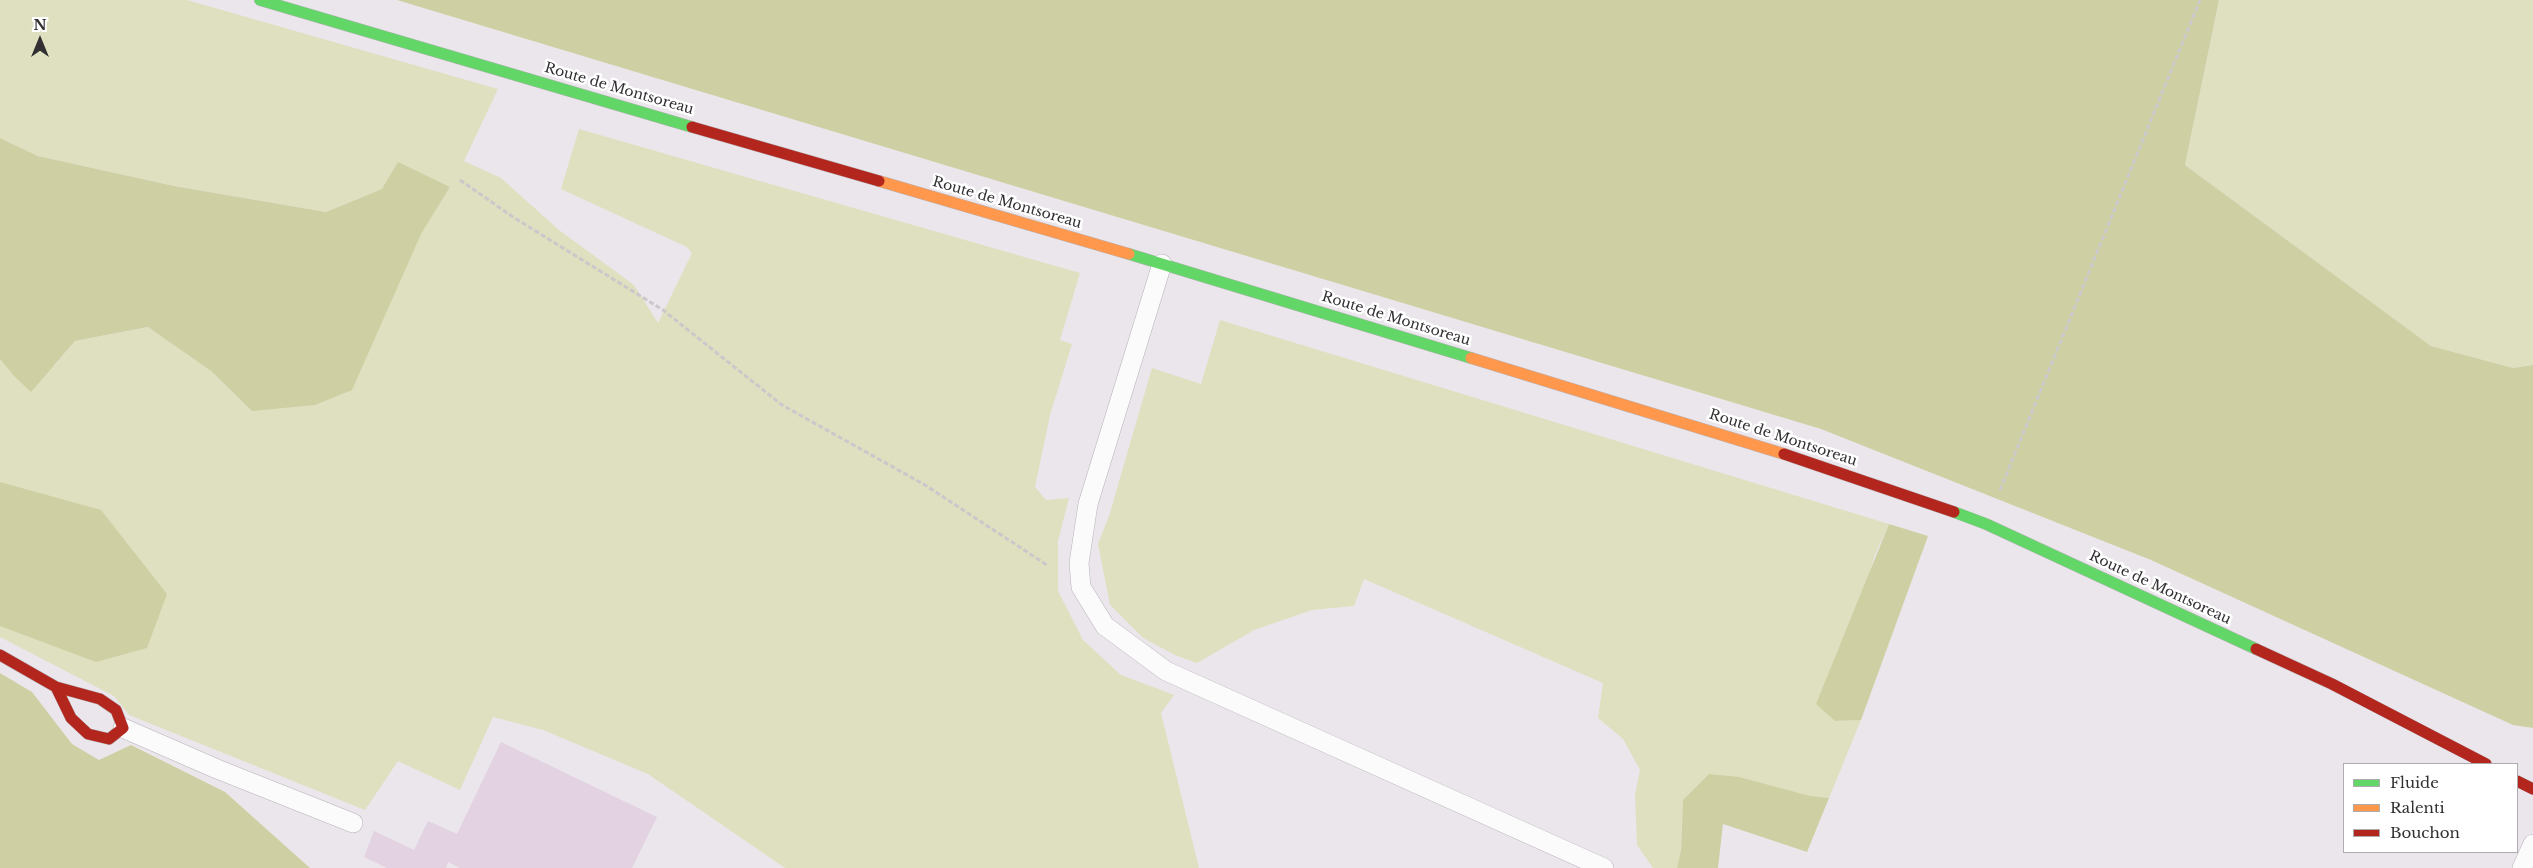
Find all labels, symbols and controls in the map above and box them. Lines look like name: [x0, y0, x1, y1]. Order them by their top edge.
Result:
north arrow: [15, 15, 65, 65]
text: N: [33, 16, 47, 34]
street label: Route de Montsoreau: [542, 60, 696, 118]
street label: Route de Montsoreau: [930, 174, 1084, 232]
street label: Route de Montsoreau: [1320, 288, 1472, 350]
street label: Route de Montsoreau: [1707, 406, 1859, 470]
street label: Route de Montsoreau: [2086, 548, 2234, 628]
legend: [2343, 763, 2518, 853]
text: Fluide: [2390, 773, 2439, 792]
text: Ralenti: [2390, 798, 2445, 817]
text: Bouchon: [2390, 823, 2460, 842]

